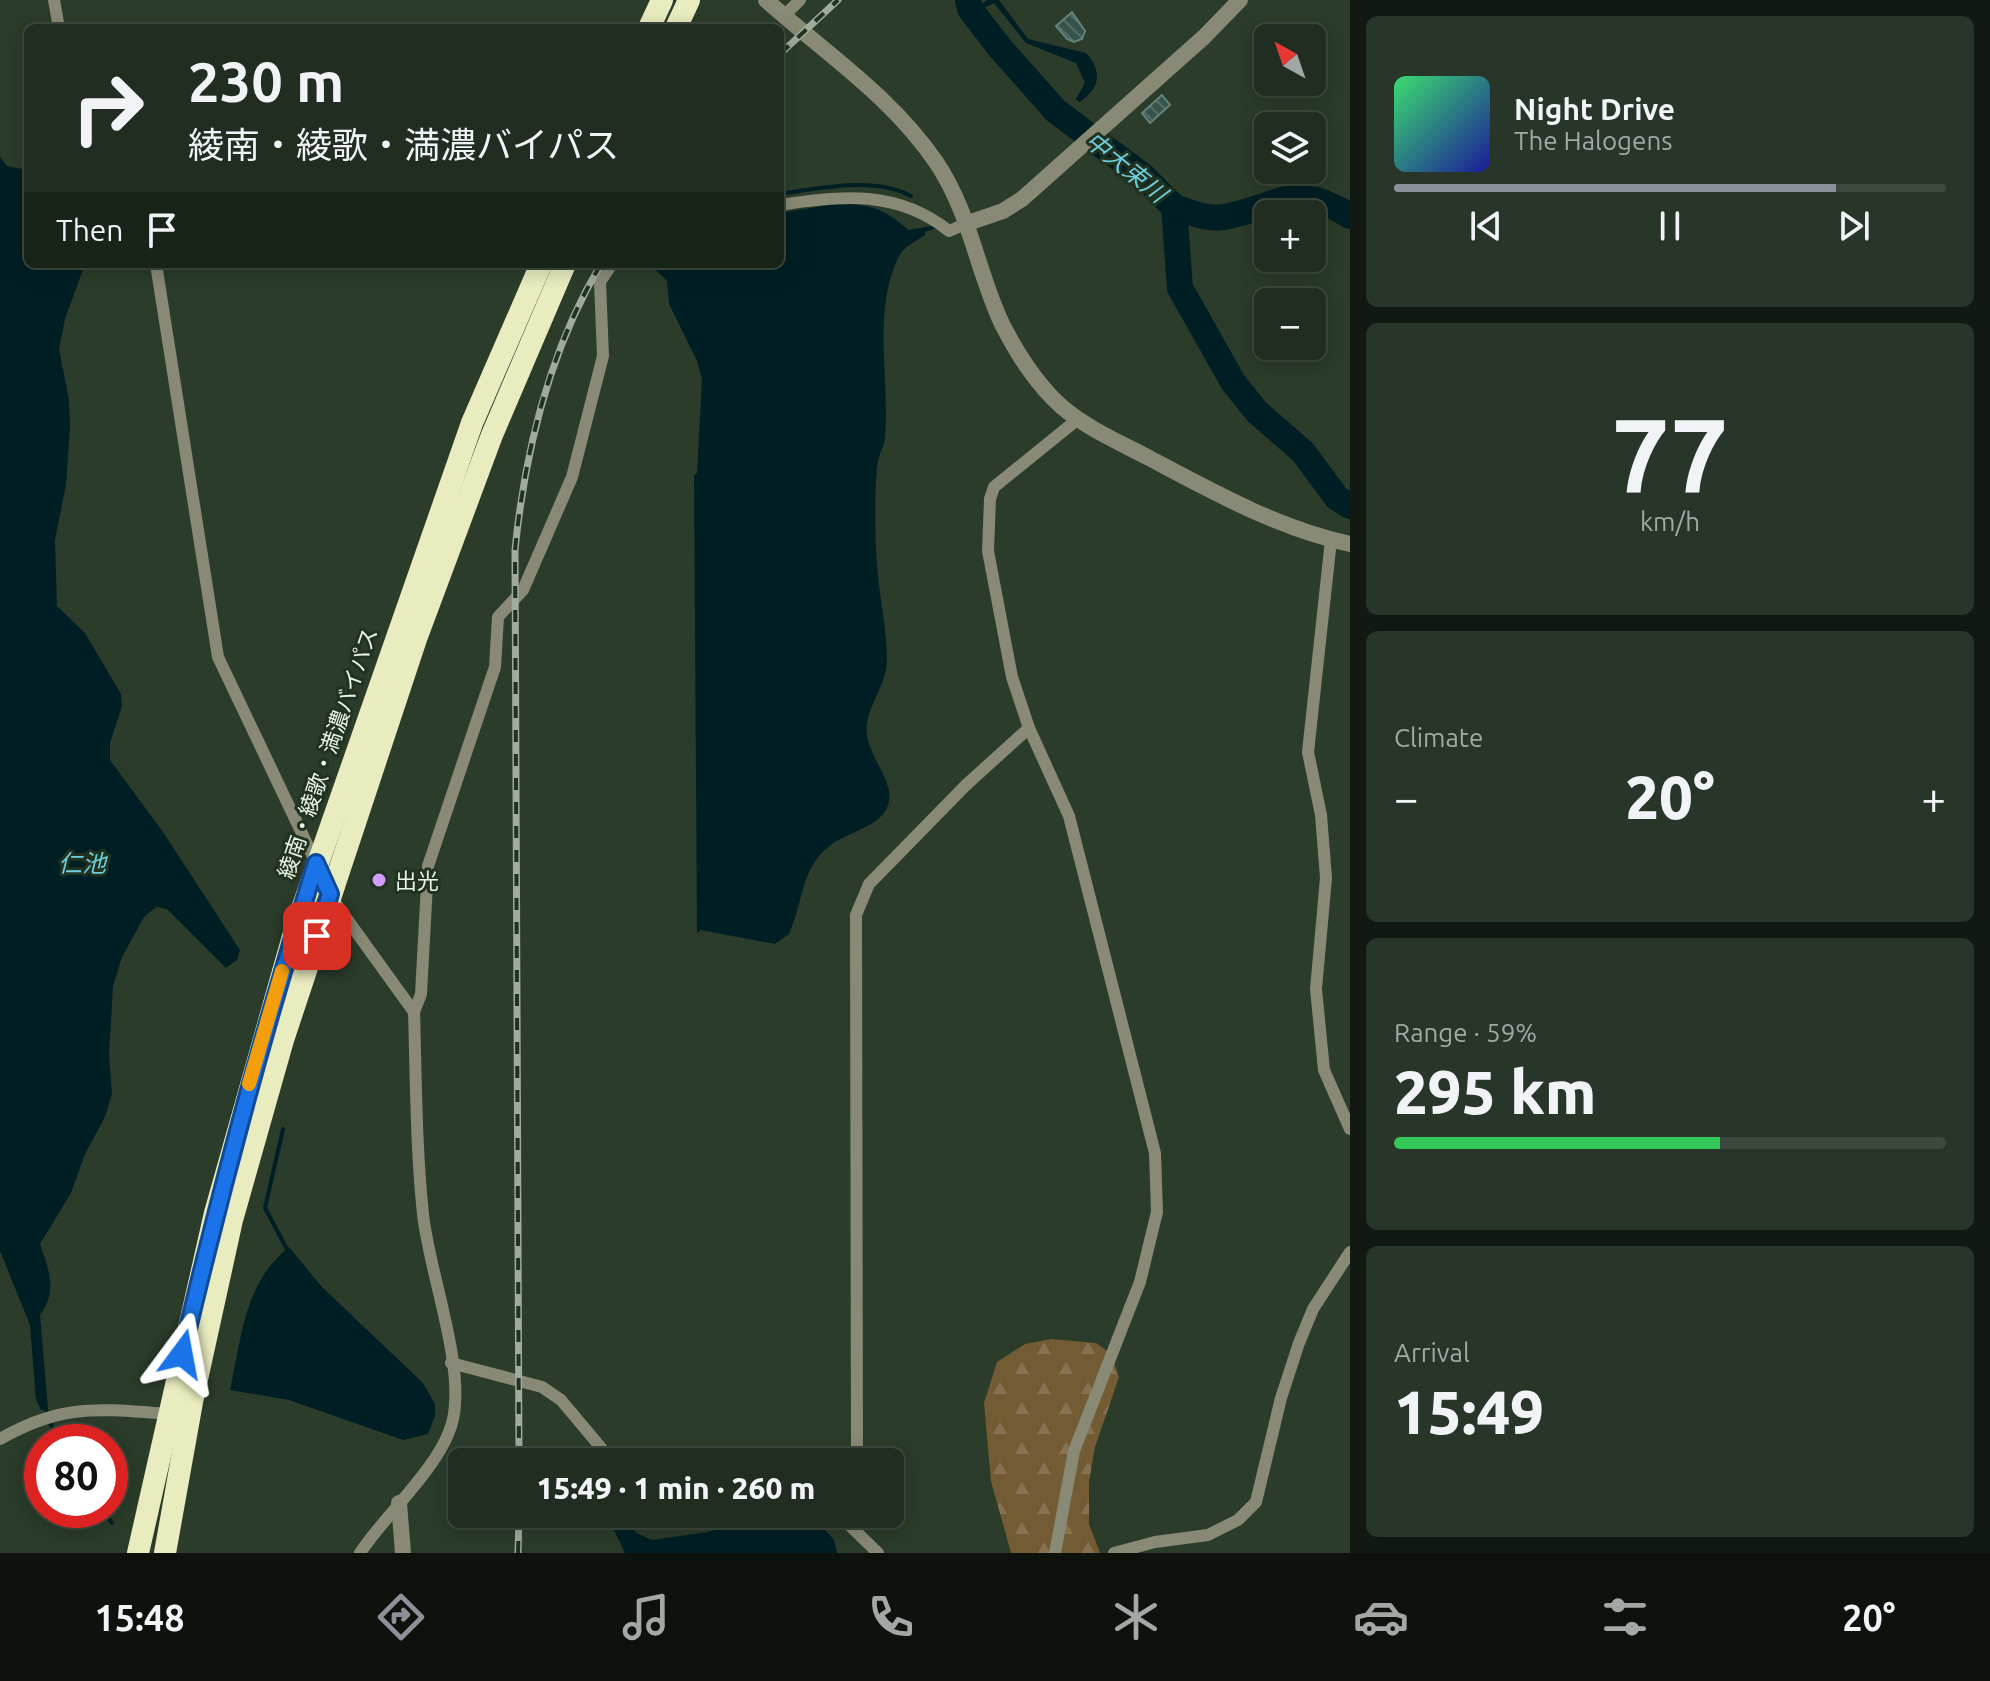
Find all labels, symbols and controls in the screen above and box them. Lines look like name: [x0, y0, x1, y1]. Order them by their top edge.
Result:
north arrow: [1254, 24, 1326, 96]
map controls: [1254, 24, 1326, 360]
text: 230 m: [188, 50, 344, 113]
icon: right: [56, 56, 160, 160]
text: Night Drive: [1514, 92, 1675, 126]
button: layers: [1254, 112, 1326, 184]
text: 綾南・綾歌・満濃バイパス: [188, 124, 619, 165]
water label: 中大束川: [1080, 126, 1174, 210]
text: The Halogens: [1514, 126, 1673, 155]
button: +: [1254, 200, 1326, 272]
icon: previous: [1464, 204, 1508, 248]
icon: pause: [1648, 204, 1692, 248]
icon: next: [1832, 204, 1876, 248]
icon: arrive: [140, 208, 184, 252]
text: Then: [56, 213, 124, 247]
button: −: [1254, 288, 1326, 360]
text: 77: [1611, 396, 1729, 513]
text: km/h: [1640, 507, 1700, 536]
street label: 綾南・綾歌・満濃バイパス: [272, 624, 382, 882]
text: Climate: [1394, 723, 1483, 752]
text: 20°: [1625, 763, 1715, 830]
text: −: [1394, 773, 1419, 822]
text: +: [1921, 773, 1946, 822]
water label: 仁池: [58, 850, 108, 877]
place label: 出光: [395, 868, 439, 893]
marker: 出光: [370, 871, 388, 889]
pin: [283, 902, 351, 970]
icon: arrive: [295, 914, 339, 958]
text: Range · 59%: [1394, 1018, 1537, 1047]
text: 295 km: [1394, 1058, 1596, 1125]
position arrow: [140, 1312, 224, 1396]
text: Arrival: [1394, 1338, 1470, 1367]
text: 15:49: [1394, 1378, 1544, 1445]
speed limit sign: 80: [24, 1424, 128, 1528]
text: 15:49 · 1 min · 260 m: [537, 1471, 815, 1505]
icon: directions: [373, 1589, 429, 1645]
icon: music: [618, 1589, 674, 1645]
icon: phone: [863, 1589, 919, 1645]
icon: climate: [1108, 1589, 1164, 1645]
icon: car: [1353, 1589, 1409, 1645]
icon: filters: [1597, 1589, 1653, 1645]
text: 15:48: [94, 1597, 184, 1638]
text: 20°: [1842, 1597, 1896, 1638]

